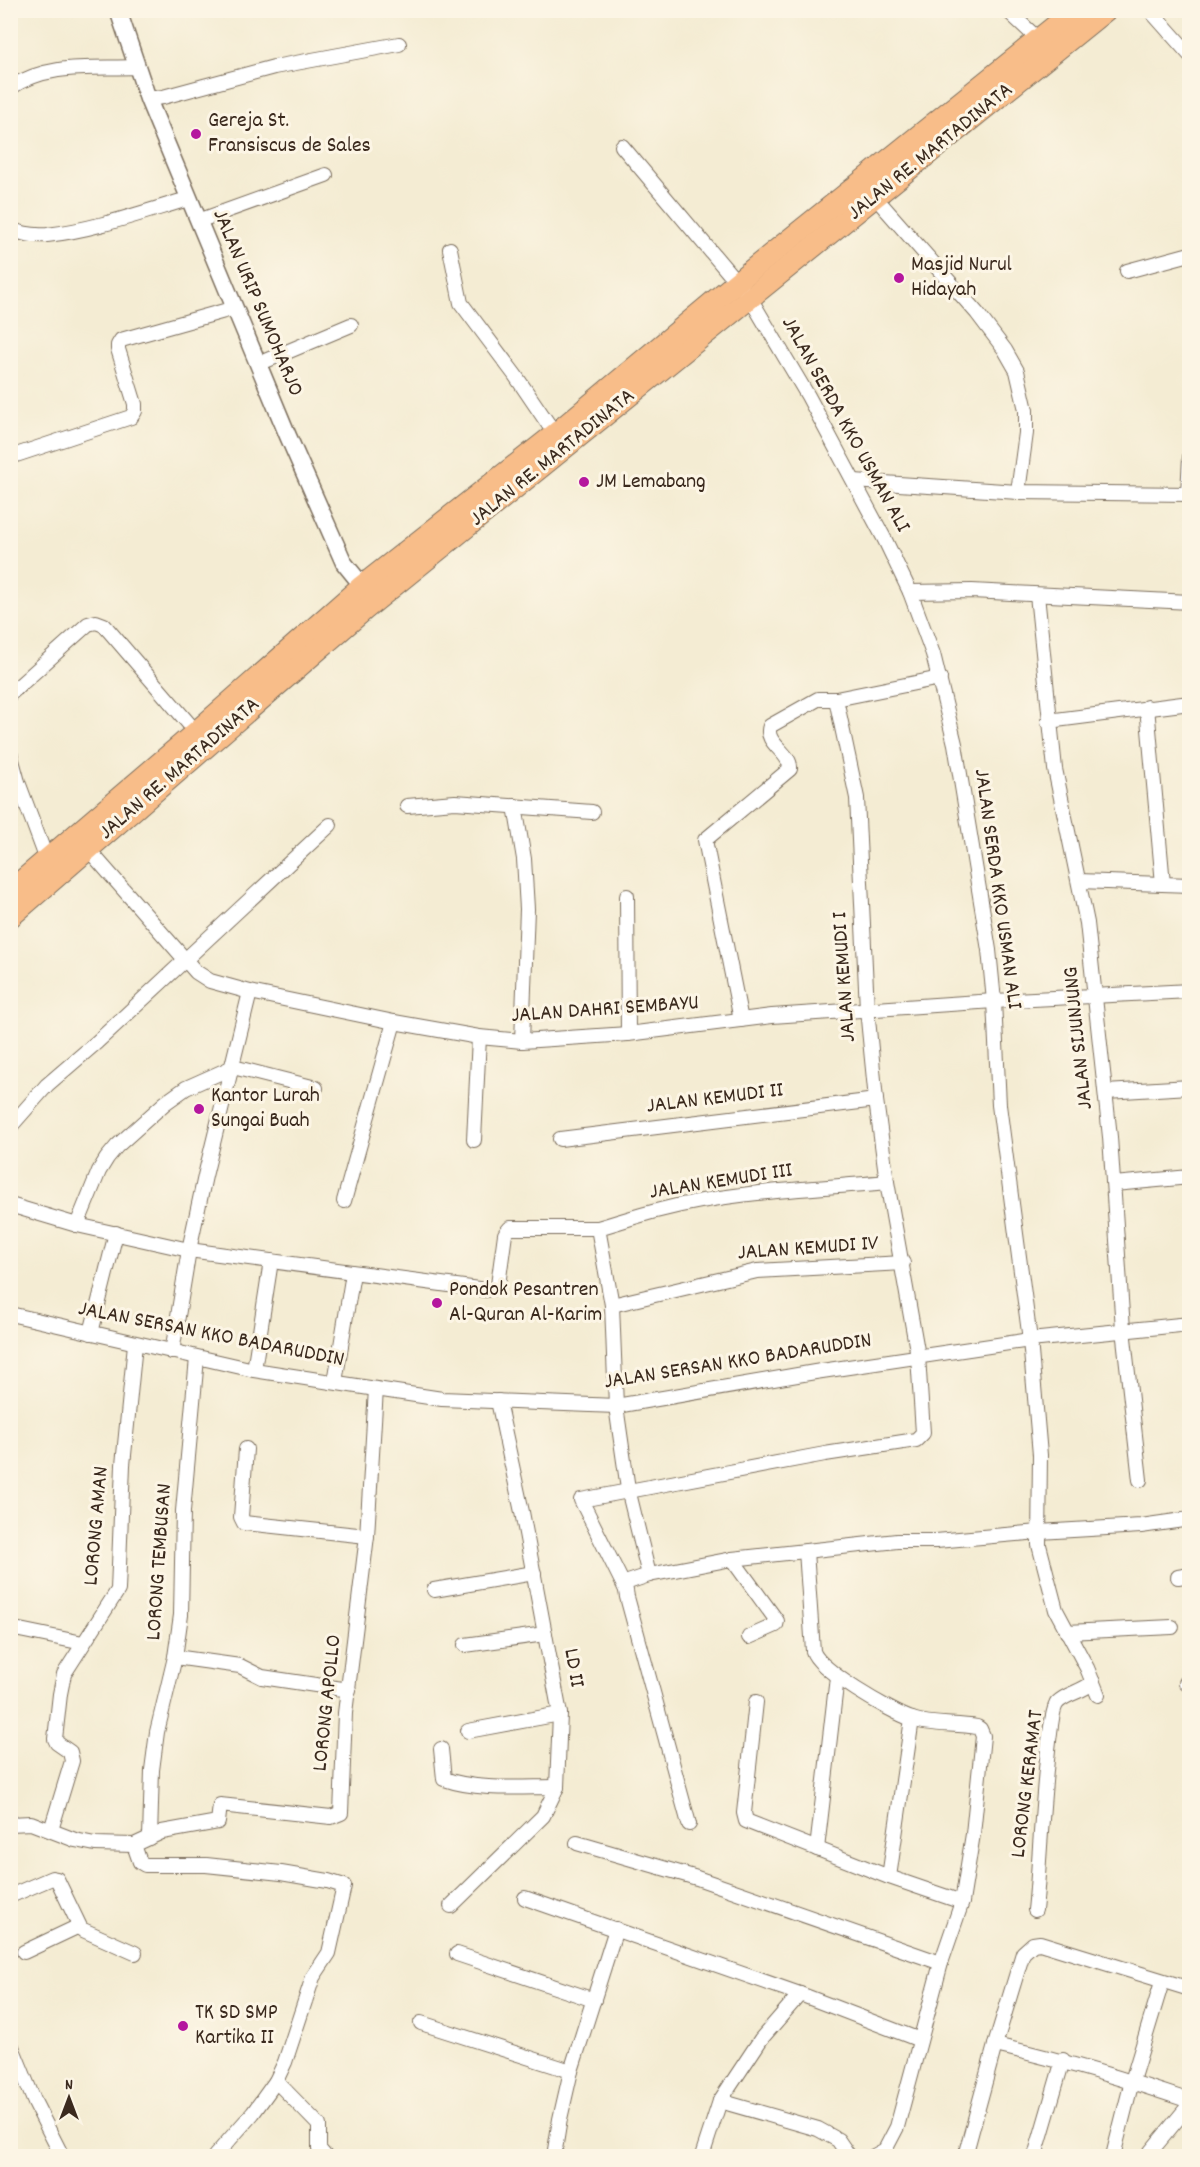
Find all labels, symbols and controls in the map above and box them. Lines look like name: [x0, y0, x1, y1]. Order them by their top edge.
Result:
street label: JALAN RE. MARTADINATA: [842, 76, 1020, 228]
place label: Gereja St. Fransiscus de Sales: [208, 106, 371, 162]
marker: Gereja St. Fransiscus de Sales: [189, 127, 203, 141]
street label: JALAN URIP SUMOHARJO: [204, 205, 310, 401]
place label: Masjid Nurul Hidayah: [911, 250, 1012, 306]
marker: Masjid Nurul Hidayah: [892, 271, 906, 285]
street label: JALAN SERDA KKO USMAN ALI: [773, 311, 917, 539]
street label: JALAN RE. MARTADINATA: [464, 382, 642, 534]
place label: JM Lemabang: [596, 467, 706, 498]
marker: JM Lemabang: [577, 475, 591, 489]
street label: JALAN RE. MARTADINATA: [93, 690, 267, 848]
street label: JALAN SERDA KKO USMAN ALI: [965, 767, 1029, 1011]
street label: JALAN KEMUDI I: [825, 911, 865, 1043]
street label: JALAN SIJUNJUNG: [1056, 965, 1102, 1111]
street label: JALAN DAHRI SEMBAYU: [510, 988, 700, 1032]
street label: JALAN KEMUDI II: [645, 1075, 785, 1123]
place label: Kantor Lurah Sungai Buah: [211, 1081, 320, 1137]
marker: Kantor Lurah Sungai Buah: [192, 1102, 206, 1116]
street label: JALAN KEMUDI III: [647, 1155, 795, 1209]
street label: JALAN KEMUDI IV: [736, 1229, 880, 1269]
place label: Pondok Pesantren Al-Quran Al-Karim: [449, 1275, 602, 1331]
street label: JALAN SERSAN KKO BADARUDDIN: [75, 1294, 347, 1376]
marker: Pondok Pesantren Al-Quran Al-Karim: [430, 1296, 444, 1310]
street label: JALAN SERSAN KKO BADARUDDIN: [602, 1326, 874, 1398]
street label: LORONG AMAN: [76, 1465, 118, 1587]
street label: LORONG TEMBUSAN: [139, 1482, 181, 1642]
street label: LORONG APOLLO: [305, 1633, 351, 1773]
street label: LD II: [554, 1646, 592, 1690]
street label: LORONG KERAMAT: [1004, 1708, 1052, 1860]
place label: TK SD SMP Kartika II: [195, 1998, 278, 2054]
marker: TK SD SMP Kartika II: [176, 2019, 190, 2033]
north arrow: [39, 2068, 99, 2128]
text: N: [65, 2074, 73, 2097]

